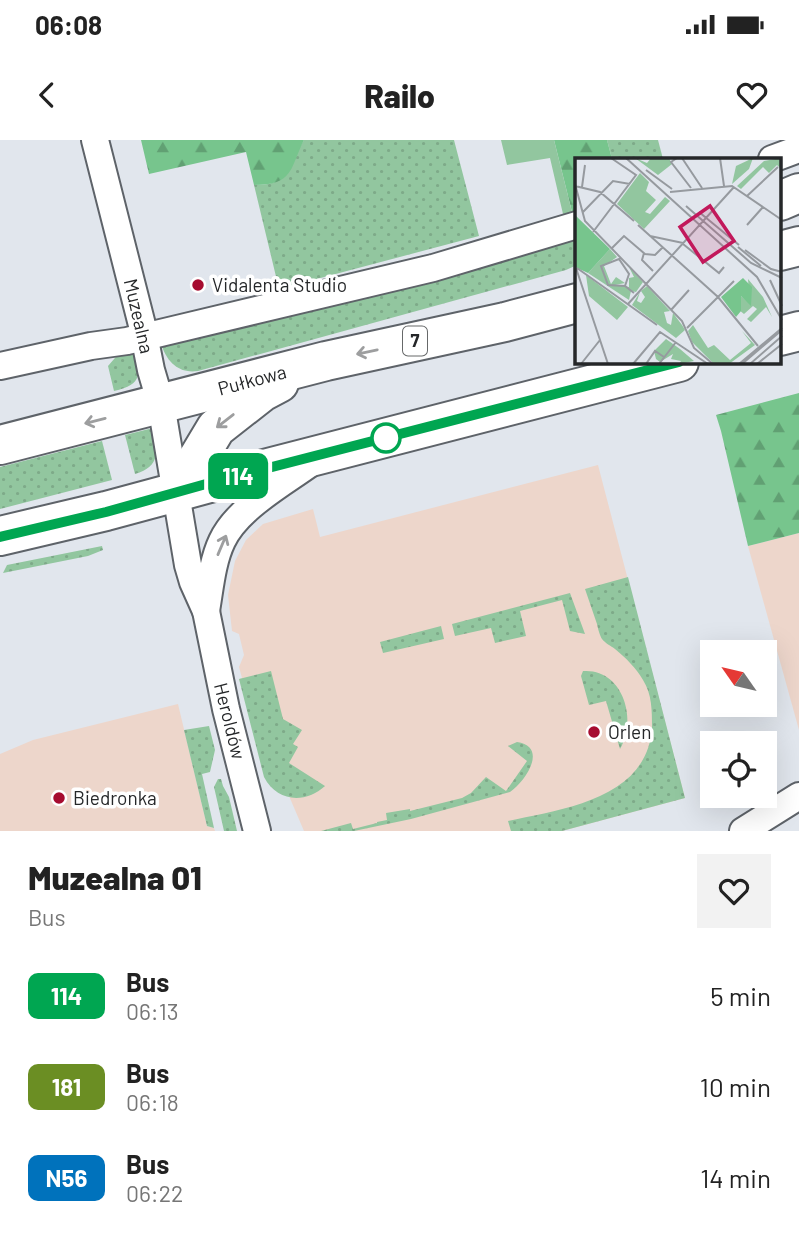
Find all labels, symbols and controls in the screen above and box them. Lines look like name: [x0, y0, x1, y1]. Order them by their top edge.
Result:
text: 06:08: [35, 9, 102, 40]
icon: back: [28, 76, 66, 114]
text: Railo: [364, 76, 435, 114]
icon: heart: [733, 76, 771, 114]
inset map: [575, 158, 782, 364]
place label: Vidalenta Studio: [212, 273, 347, 296]
street label: Muzealna: [120, 276, 159, 356]
marker: Vidalenta Studio: [190, 277, 206, 293]
road number: 7: [403, 326, 427, 356]
one-way arrow: [356, 346, 379, 359]
street label: Pułkowa: [215, 359, 289, 400]
one-way arrow: [217, 413, 235, 428]
one-way arrow: [84, 415, 107, 428]
unlabelled marker: [371, 423, 401, 453]
line badge: 114: [198, 453, 278, 499]
text: 114: [222, 461, 254, 490]
one-way arrow: [216, 534, 229, 556]
north arrow: [700, 640, 777, 718]
map controls: [700, 640, 777, 808]
street label: Heroldów: [210, 680, 251, 762]
place label: Orlen: [608, 720, 651, 743]
marker: Orlen: [586, 724, 602, 740]
button: locate: [700, 731, 777, 808]
place label: Biedronka: [73, 786, 157, 809]
marker: Biedronka: [51, 790, 67, 806]
button: heart: [697, 854, 771, 928]
text: Muzealna 01: [28, 857, 202, 897]
text: Bus: [28, 903, 66, 931]
text: Bus: [126, 966, 169, 997]
text: 5 min: [710, 980, 771, 1011]
text: 114: [51, 981, 82, 1010]
text: 06:13: [126, 997, 179, 1025]
text: Bus: [126, 1057, 169, 1088]
text: 10 min: [700, 1071, 771, 1102]
text: 181: [52, 1072, 81, 1101]
text: 06:18: [126, 1088, 179, 1116]
text: Bus: [126, 1148, 169, 1179]
text: 14 min: [700, 1162, 771, 1193]
text: N56: [46, 1163, 87, 1192]
text: 06:22: [126, 1179, 183, 1207]

